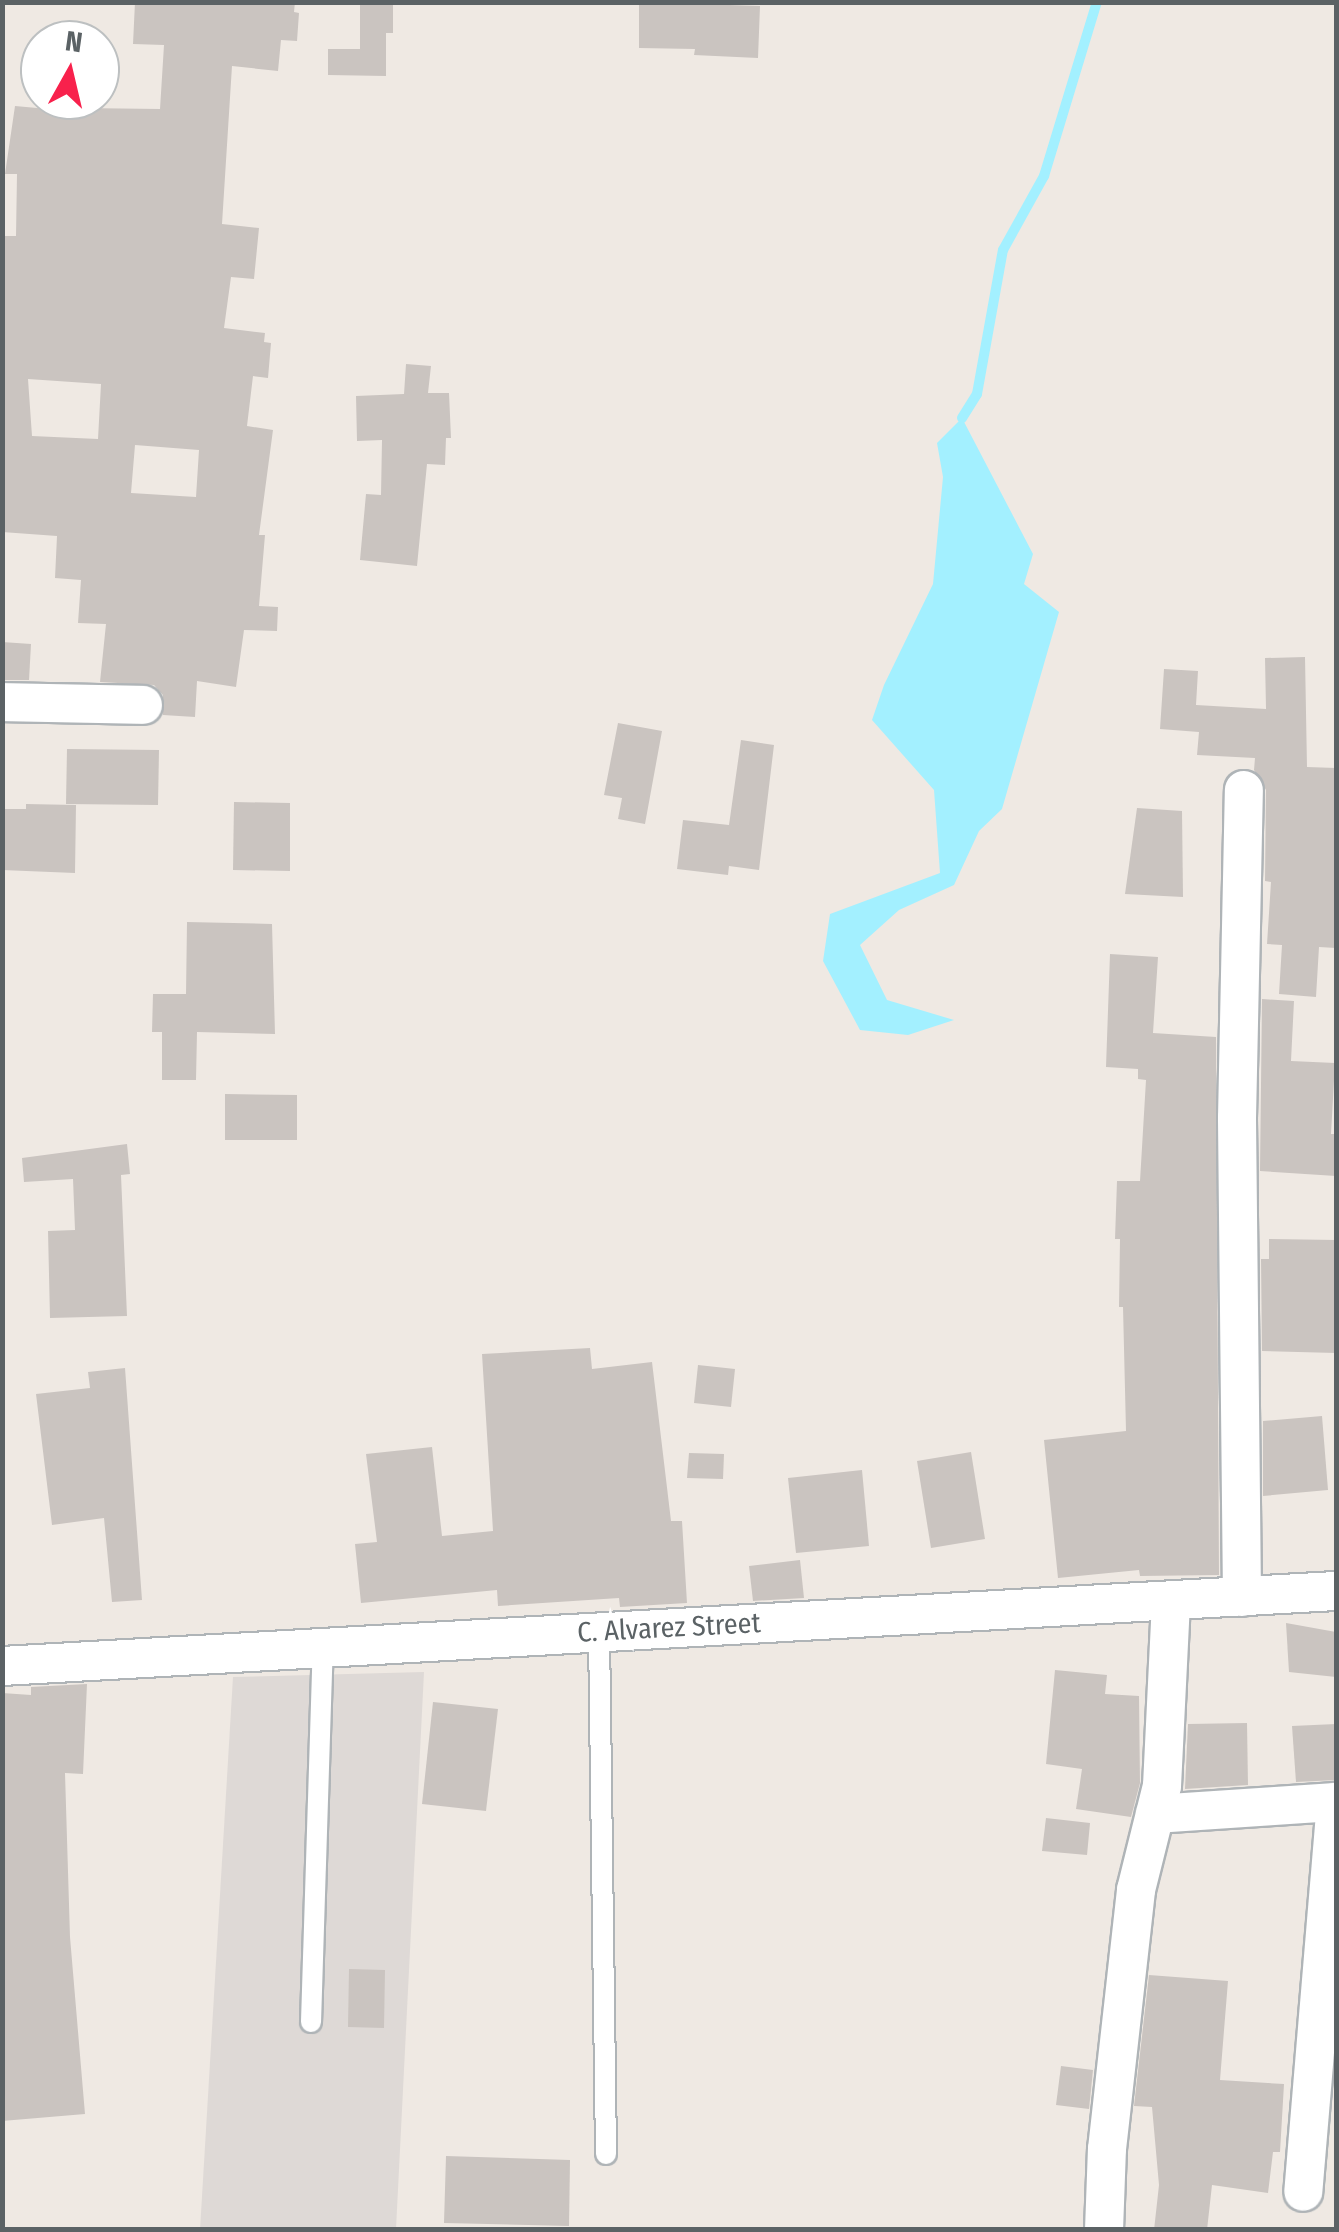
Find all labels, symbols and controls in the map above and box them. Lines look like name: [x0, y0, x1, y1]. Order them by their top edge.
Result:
north arrow: [20, 20, 120, 120]
text: N: [63, 24, 85, 59]
street label: C. Alvarez Street: [577, 1606, 761, 1650]

